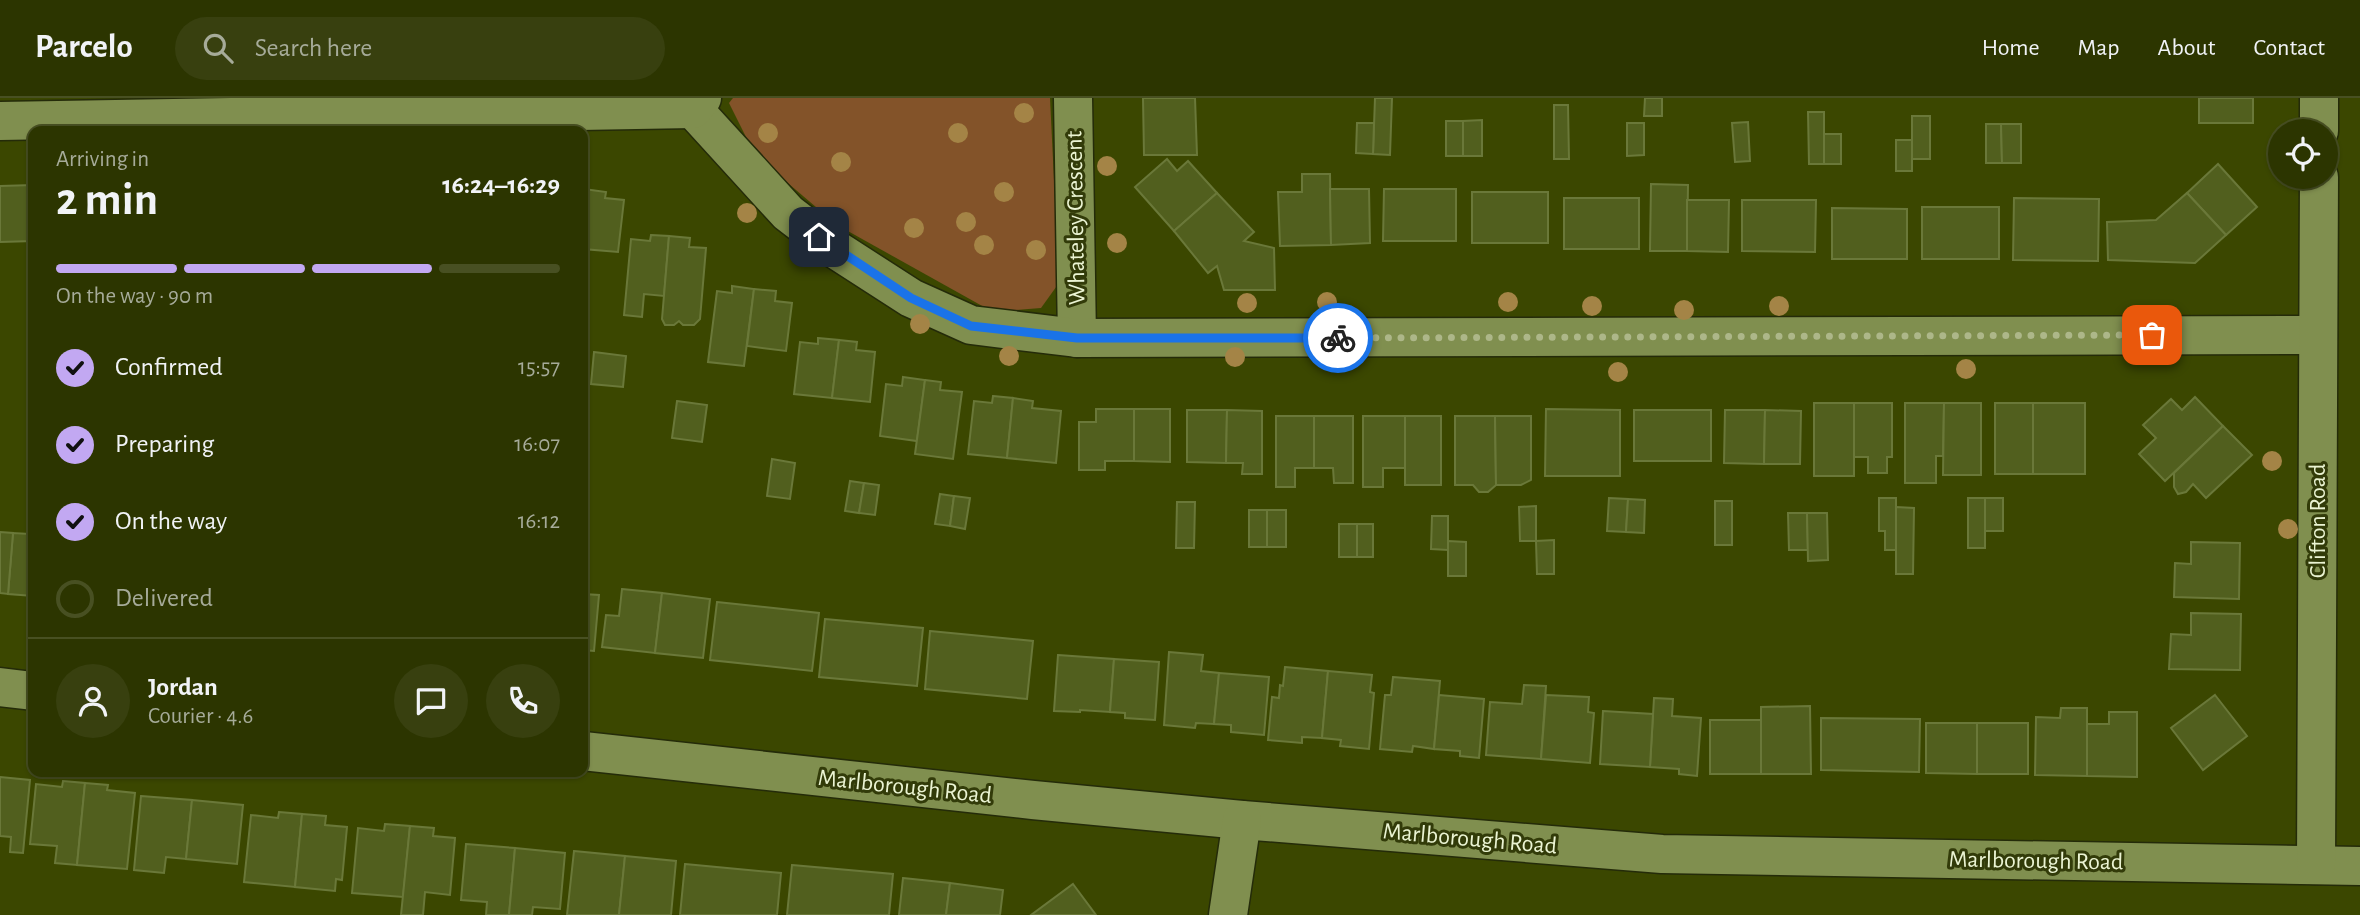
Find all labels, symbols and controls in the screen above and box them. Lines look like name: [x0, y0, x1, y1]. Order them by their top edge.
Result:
search box: [175, 17, 665, 80]
icon: search: [199, 29, 237, 67]
text: Parcelo: [35, 31, 133, 64]
text: Search here: [255, 35, 372, 61]
text: Home: [1982, 36, 2040, 60]
text: Map: [2078, 36, 2120, 60]
text: About: [2158, 36, 2215, 60]
text: Contact: [2253, 36, 2325, 60]
map controls: [2268, 119, 2338, 189]
button: locate: [2268, 119, 2338, 189]
street label: Whateley Crescent: [1062, 130, 1090, 305]
text: Arriving in: [56, 148, 149, 171]
text: 16:24–16:29: [442, 172, 560, 198]
text: 2 min: [56, 177, 158, 223]
pin: [789, 207, 849, 267]
icon: home: [800, 218, 838, 256]
text: On the way · 90 m: [56, 285, 213, 308]
courier: [1303, 303, 1373, 373]
pin: [2122, 305, 2182, 365]
icon: bag: [2133, 316, 2171, 354]
icon: bike: [1319, 319, 1357, 357]
icon: check: [56, 349, 94, 387]
text: Confirmed: [115, 354, 223, 380]
text: 15:57: [518, 356, 560, 379]
icon: check: [56, 426, 94, 464]
text: Preparing: [115, 431, 214, 457]
text: 16:07: [514, 433, 560, 456]
street label: Clifton Road: [2306, 464, 2330, 578]
icon: check: [56, 503, 94, 541]
text: On the way: [115, 508, 227, 534]
text: 16:12: [518, 510, 560, 533]
text: Delivered: [115, 585, 213, 611]
button: person: [56, 664, 130, 738]
button: chat: [394, 664, 468, 738]
button: phone: [486, 664, 560, 738]
text: Jordan: [148, 674, 218, 700]
text: Courier · 4.6: [148, 705, 253, 728]
street label: Marlborough Road: [817, 766, 993, 808]
street label: Marlborough Road: [1382, 819, 1558, 859]
street label: Marlborough Road: [1948, 847, 2124, 875]

